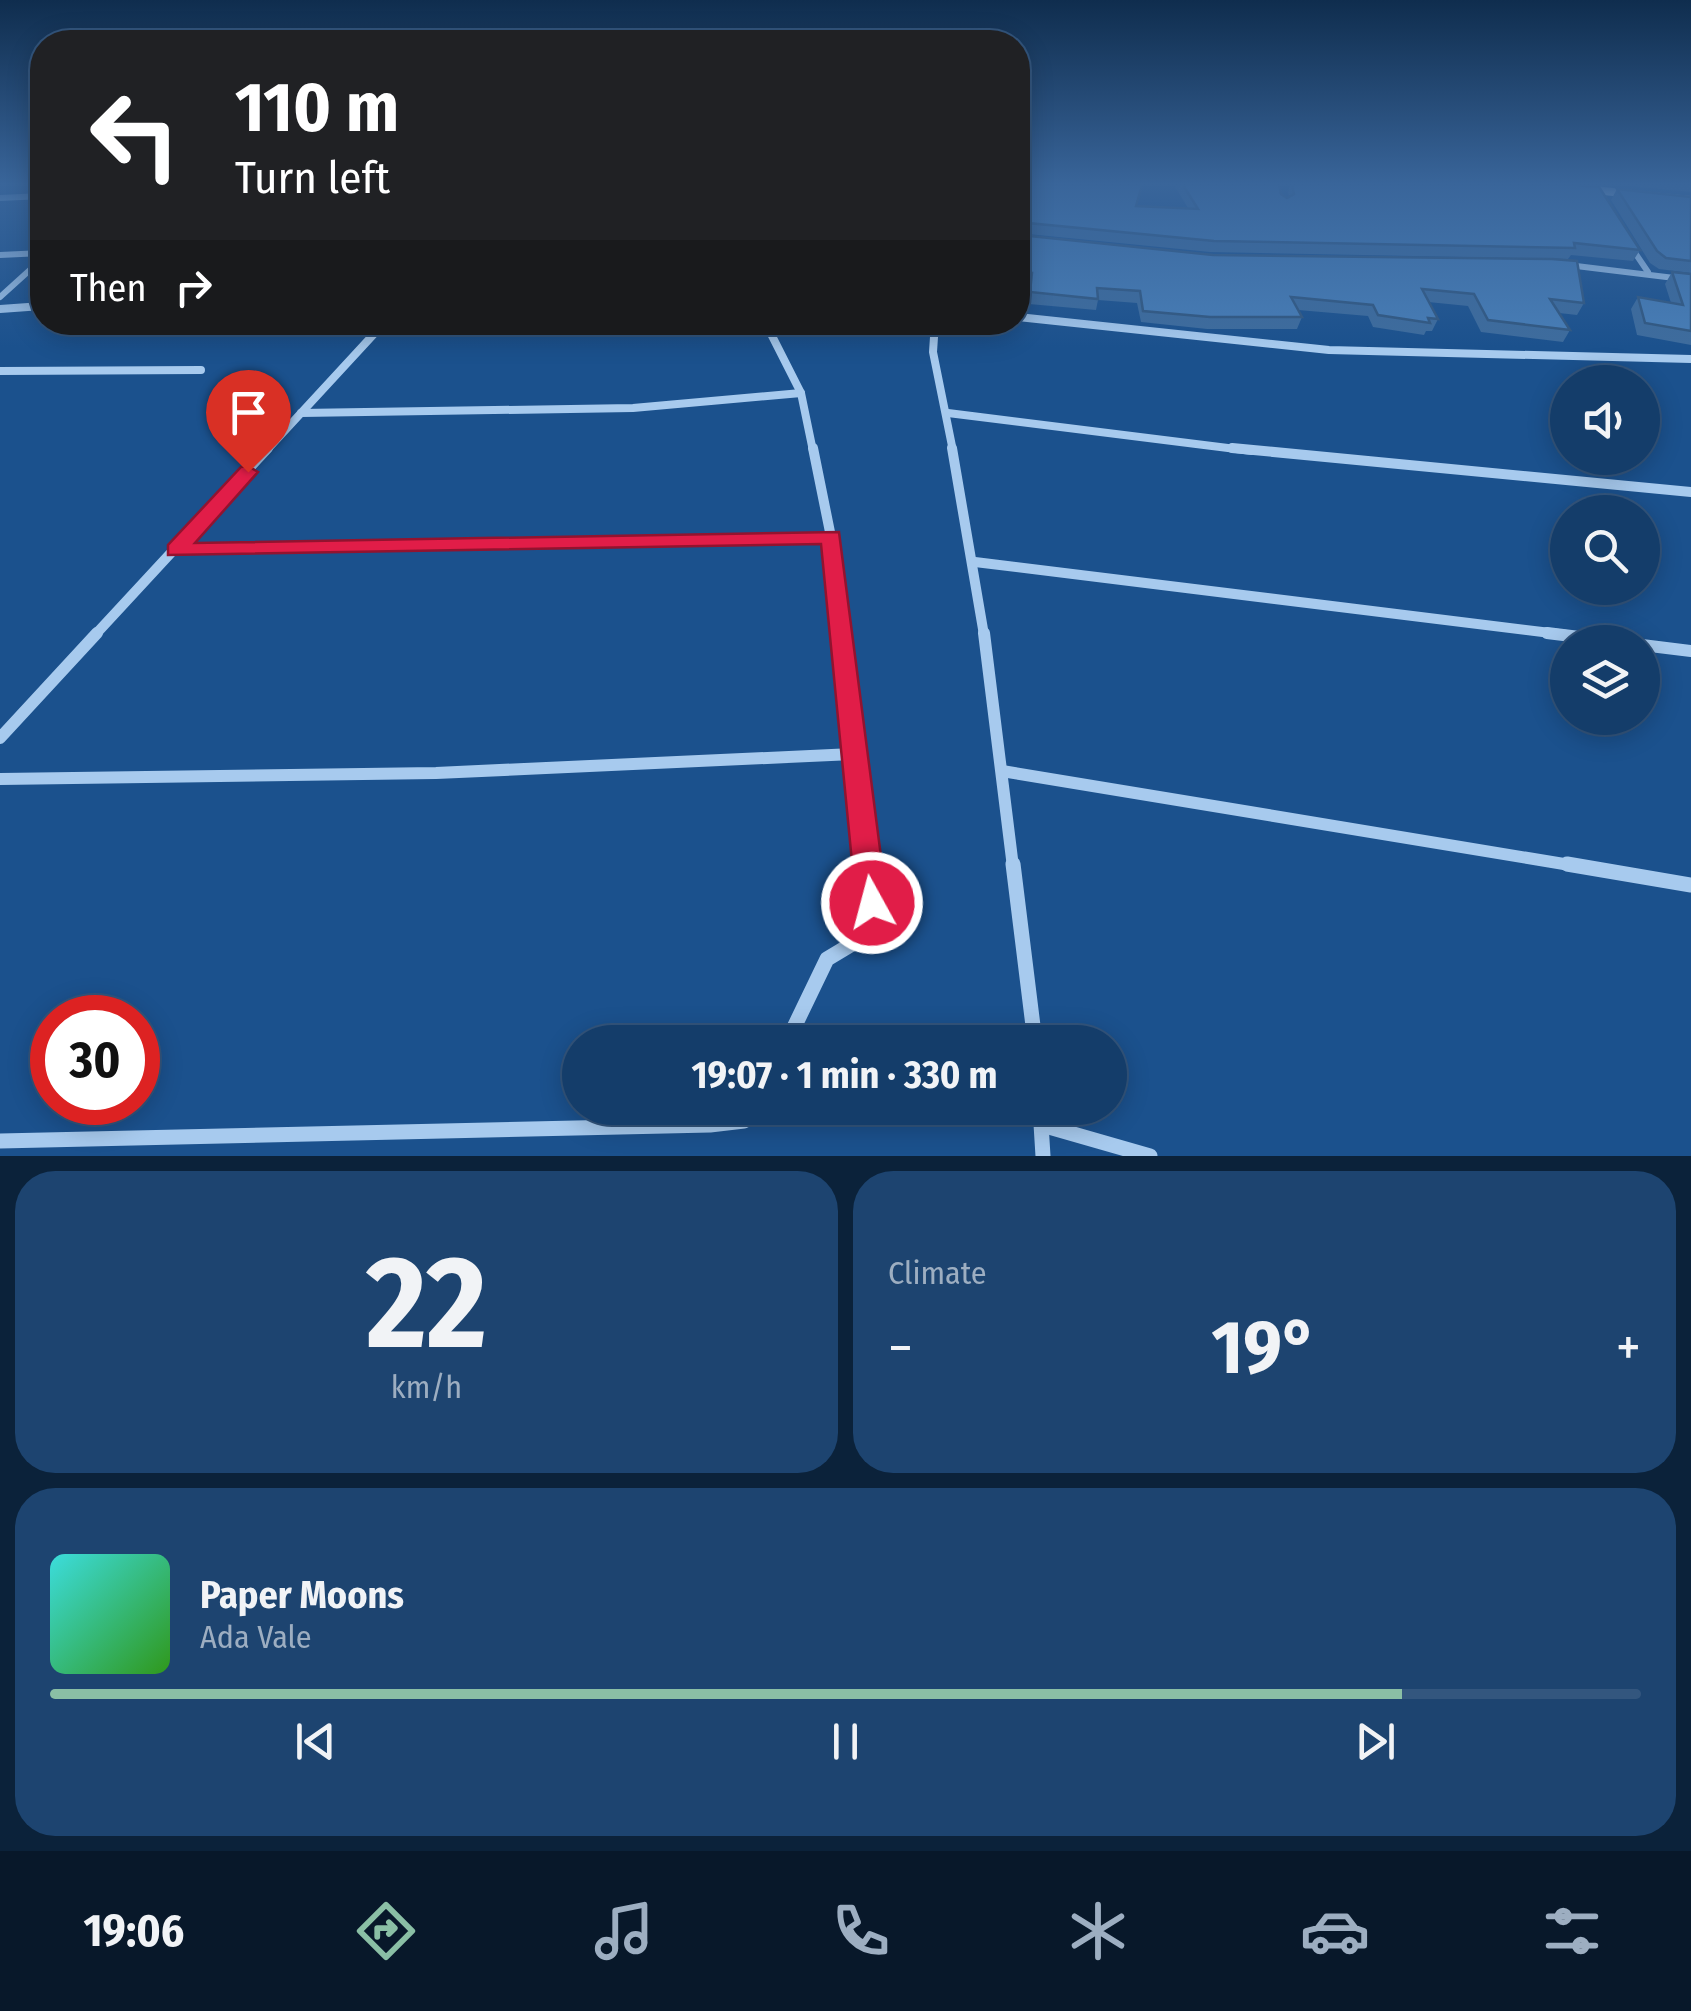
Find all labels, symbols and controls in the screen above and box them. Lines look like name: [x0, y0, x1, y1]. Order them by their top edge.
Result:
text: 110 m: [235, 66, 399, 150]
icon: left: [70, 70, 200, 200]
text: Turn left: [235, 151, 390, 205]
icon: right: [166, 260, 221, 315]
text: Then: [70, 265, 146, 311]
map controls: [1550, 365, 1660, 735]
button: sound: [1550, 365, 1660, 475]
pin: [206, 370, 291, 473]
icon: arrive: [221, 385, 276, 440]
button: search: [1550, 495, 1660, 605]
button: layers: [1550, 625, 1660, 735]
position arrow: [820, 851, 924, 955]
speed limit sign: 30: [30, 995, 160, 1125]
text: 19:07 · 1 min · 330 m: [691, 1052, 998, 1098]
text: 22: [366, 1225, 487, 1381]
text: Climate: [888, 1254, 987, 1292]
text: 19°: [1212, 1303, 1317, 1393]
text: −: [888, 1315, 913, 1381]
text: +: [1616, 1315, 1641, 1381]
text: km/h: [391, 1368, 462, 1406]
text: Paper Moons: [200, 1572, 404, 1618]
text: Ada Vale: [200, 1618, 312, 1656]
icon: previous: [288, 1714, 343, 1769]
icon: pause: [818, 1714, 873, 1769]
icon: next: [1348, 1714, 1403, 1769]
icon: directions: [351, 1896, 421, 1966]
icon: music: [589, 1896, 659, 1966]
icon: phone: [826, 1896, 896, 1966]
icon: climate: [1063, 1896, 1133, 1966]
icon: car: [1300, 1896, 1370, 1966]
icon: filters: [1537, 1896, 1607, 1966]
text: 19:06: [84, 1904, 184, 1958]

